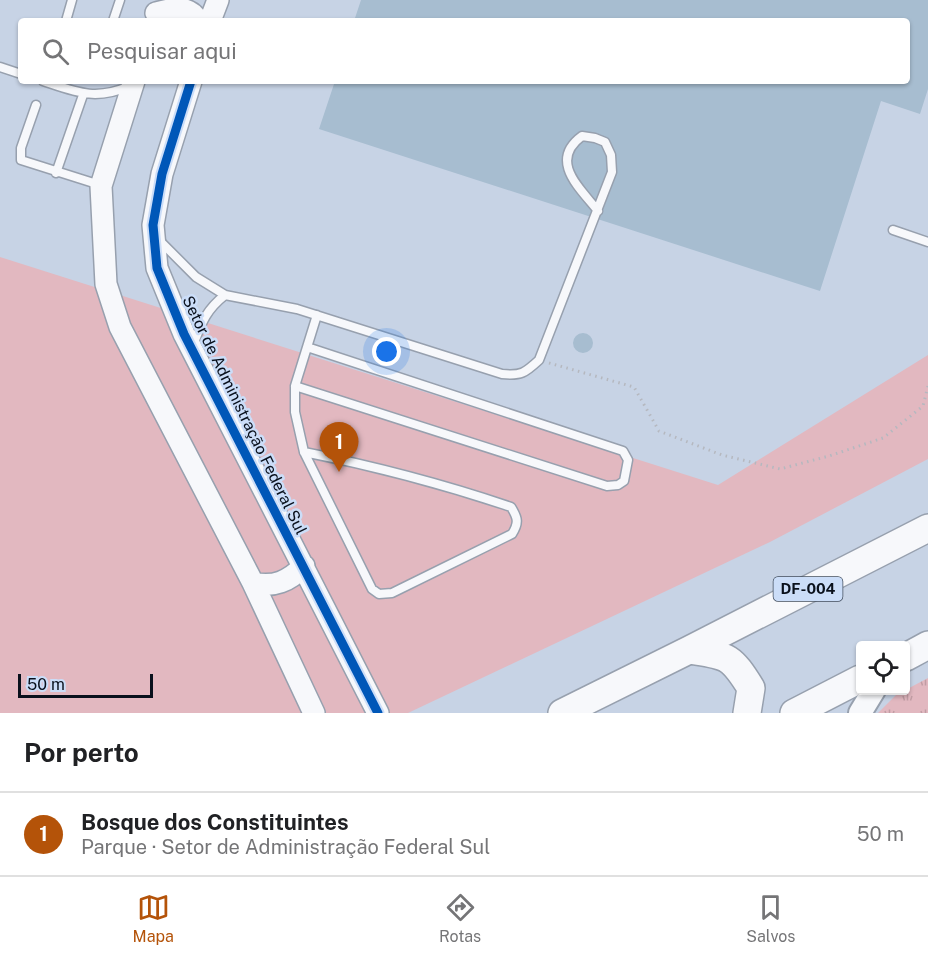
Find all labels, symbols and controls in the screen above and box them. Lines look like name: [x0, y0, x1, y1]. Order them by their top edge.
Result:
search box: [18, 18, 910, 84]
icon: search: [39, 35, 72, 68]
text: Pesquisar aqui: [87, 38, 237, 64]
street label: Setor de Administração Federal Sul: [178, 293, 311, 538]
your location: [372, 337, 401, 366]
pin: 1: [320, 422, 358, 472]
road number: DF-004: [774, 577, 842, 601]
map controls: [856, 641, 910, 695]
button: locate: [856, 641, 910, 695]
scale bar: [18, 671, 153, 698]
text: 50 m: [27, 675, 65, 694]
text: Por perto: [24, 737, 139, 768]
text: Bosque dos Constituintes: [81, 809, 349, 835]
text: 1: [39, 822, 48, 846]
text: 50 m: [857, 822, 904, 846]
text: Parque · Setor de Administração Federal Sul: [81, 835, 490, 859]
tab: Mapa: [133, 891, 174, 946]
tab: Rotas: [439, 891, 481, 946]
tab: Salvos: [746, 891, 795, 946]

